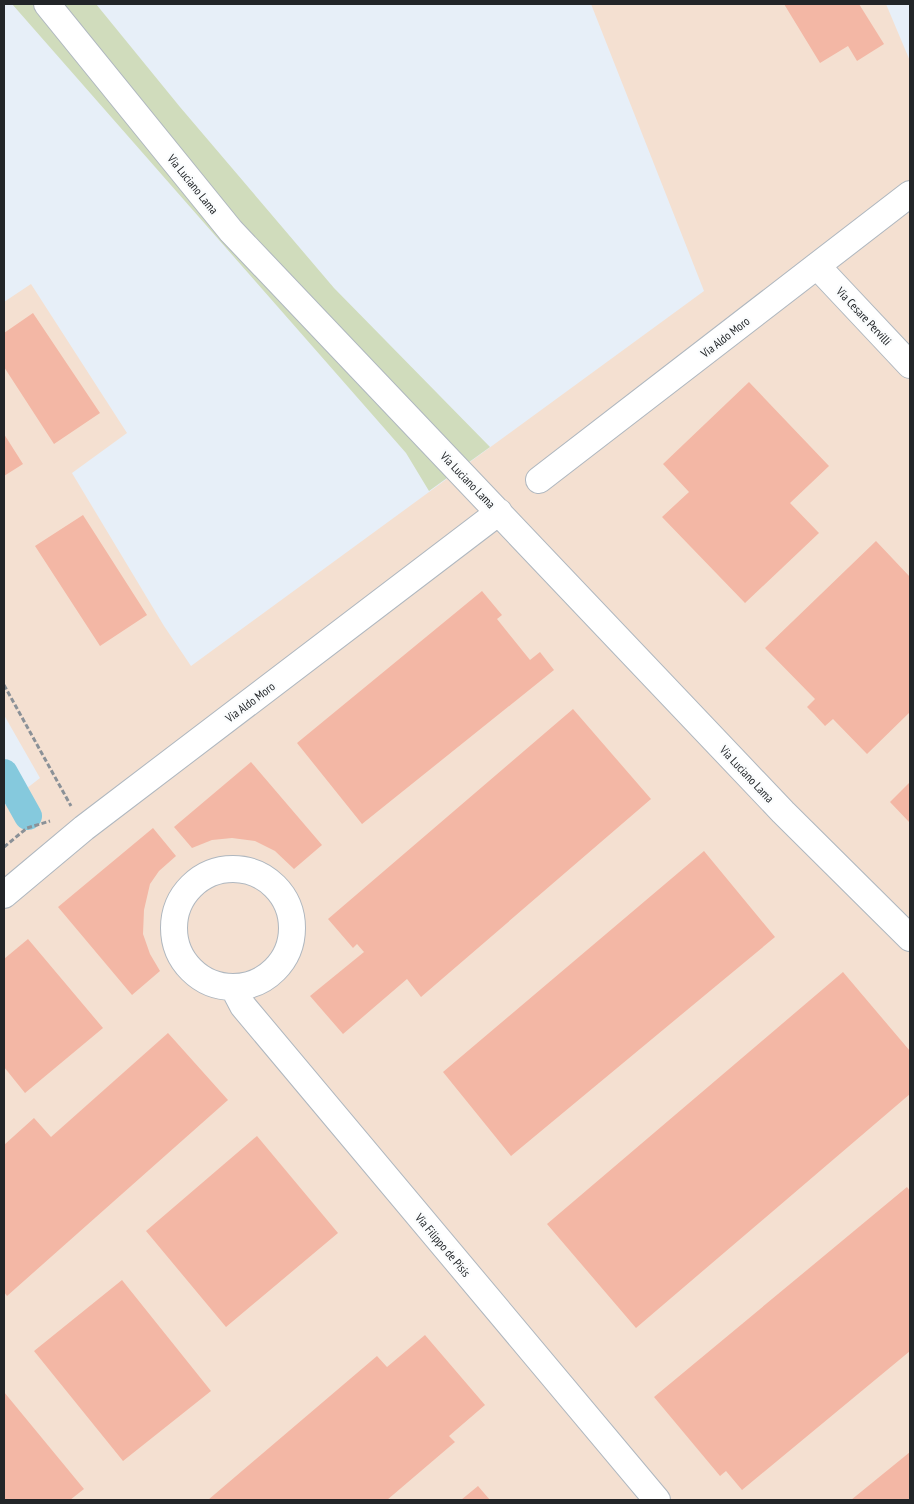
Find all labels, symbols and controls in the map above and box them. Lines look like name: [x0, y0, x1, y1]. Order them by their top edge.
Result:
street label: Via Luciano Lama: [164, 150, 222, 217]
street label: Via Cesare Pervilli: [833, 283, 895, 348]
street label: Via Aldo Moro: [697, 313, 752, 361]
street label: Via Luciano Lama: [437, 448, 499, 511]
street label: Via Aldo Moro: [222, 679, 278, 726]
street label: Via Luciano Lama: [716, 742, 777, 806]
street label: Via Filippo de Pisis: [412, 1210, 474, 1280]

